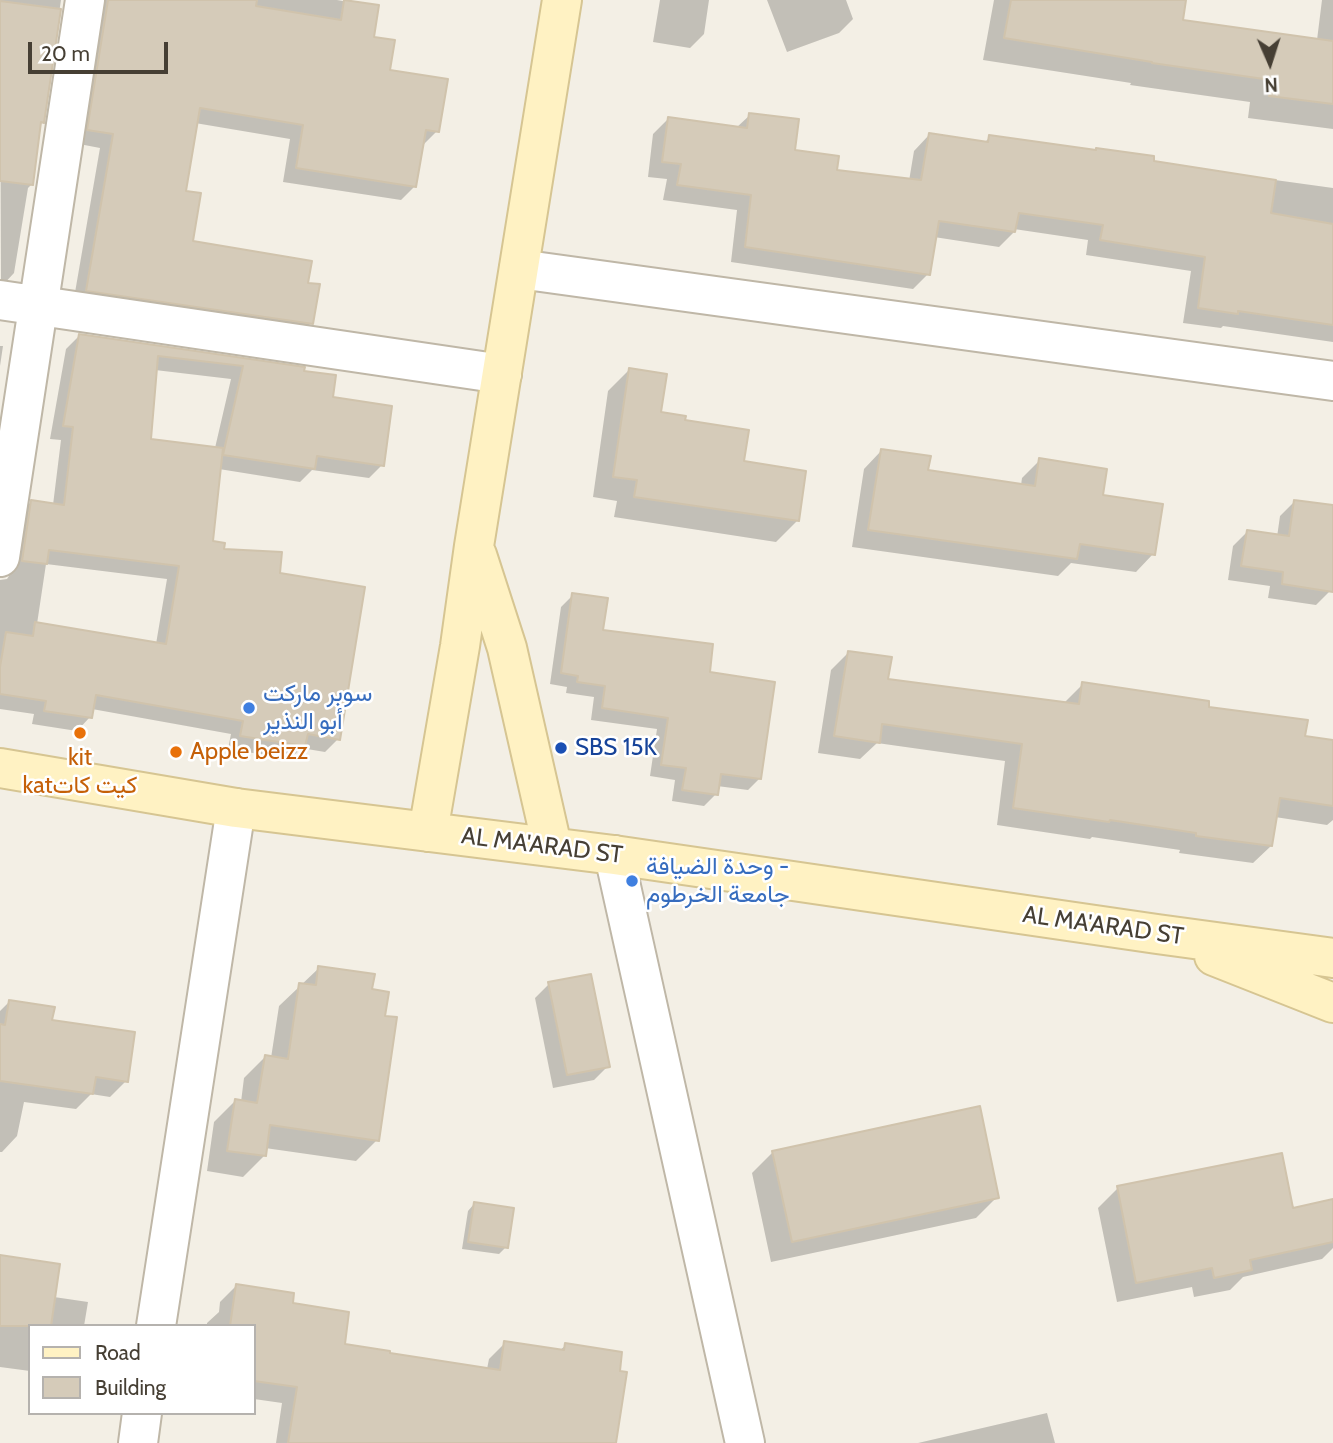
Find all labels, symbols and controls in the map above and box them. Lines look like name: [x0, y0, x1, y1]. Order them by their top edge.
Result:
scale bar: [32, 28, 172, 72]
north arrow: [1235, 28, 1305, 98]
text: 20 m: [41, 41, 90, 66]
text: N: [1264, 73, 1278, 96]
place label: سوبر ماركت أبو النذير: [263, 680, 372, 736]
marker: سوبر ماركت أبو النذير: [241, 700, 257, 716]
marker: kit katكيت كات: [72, 725, 88, 741]
place label: SBS 15K: [575, 734, 657, 762]
place label: Apple beizz: [190, 738, 308, 766]
marker: SBS 15K: [553, 740, 569, 756]
place label: kit katكيت كات: [23, 744, 137, 800]
marker: Apple beizz: [168, 744, 184, 760]
street label: AL MA'ARAD ST: [460, 822, 624, 870]
place label: وحدة الضيافة - جامعة الخرطوم: [646, 853, 790, 909]
marker: وحدة الضيافة - جامعة الخرطوم: [624, 873, 640, 889]
street label: AL MA'ARAD ST: [1021, 900, 1185, 952]
legend: [28, 1324, 256, 1415]
text: Road: [95, 1340, 141, 1365]
text: Building: [95, 1375, 166, 1400]

